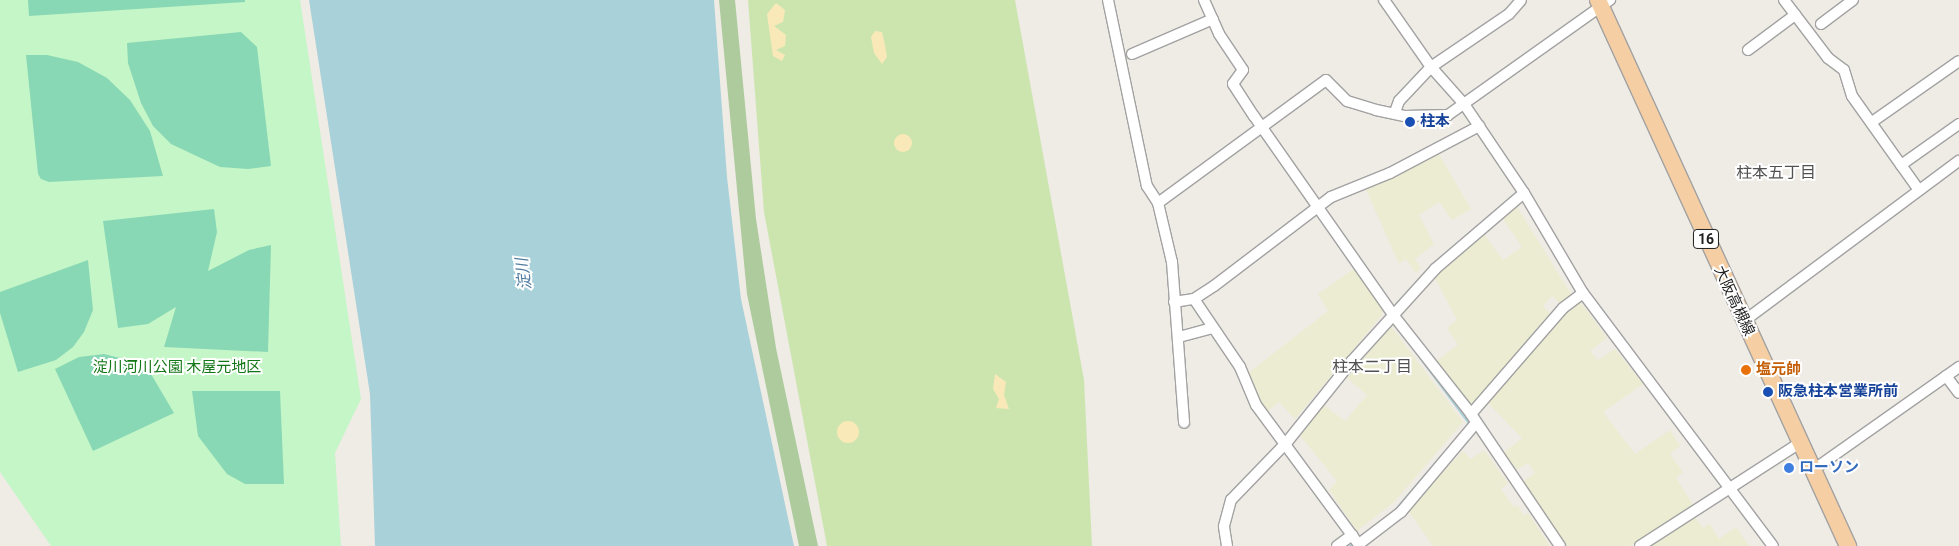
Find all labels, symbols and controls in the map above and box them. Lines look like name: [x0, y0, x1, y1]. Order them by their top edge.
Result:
place label: 柱本: [1420, 113, 1450, 131]
marker: 柱本: [1404, 116, 1416, 128]
district label: 柱本五丁目: [1736, 163, 1816, 183]
road number: 16: [1692, 228, 1720, 250]
water label: 淀川: [513, 257, 535, 291]
street label: 大阪高槻線: [1710, 263, 1758, 339]
district label: 柱本二丁目: [1332, 357, 1412, 377]
park label: 淀川河川公園 木屋元地区: [93, 359, 261, 377]
place label: 塩元帥: [1756, 361, 1801, 379]
marker: 塩元帥: [1740, 364, 1752, 376]
place label: 阪急柱本営業所前: [1778, 383, 1898, 401]
marker: 阪急柱本営業所前: [1762, 386, 1774, 398]
place label: ローソン: [1799, 459, 1859, 477]
marker: ローソン: [1783, 462, 1795, 474]

